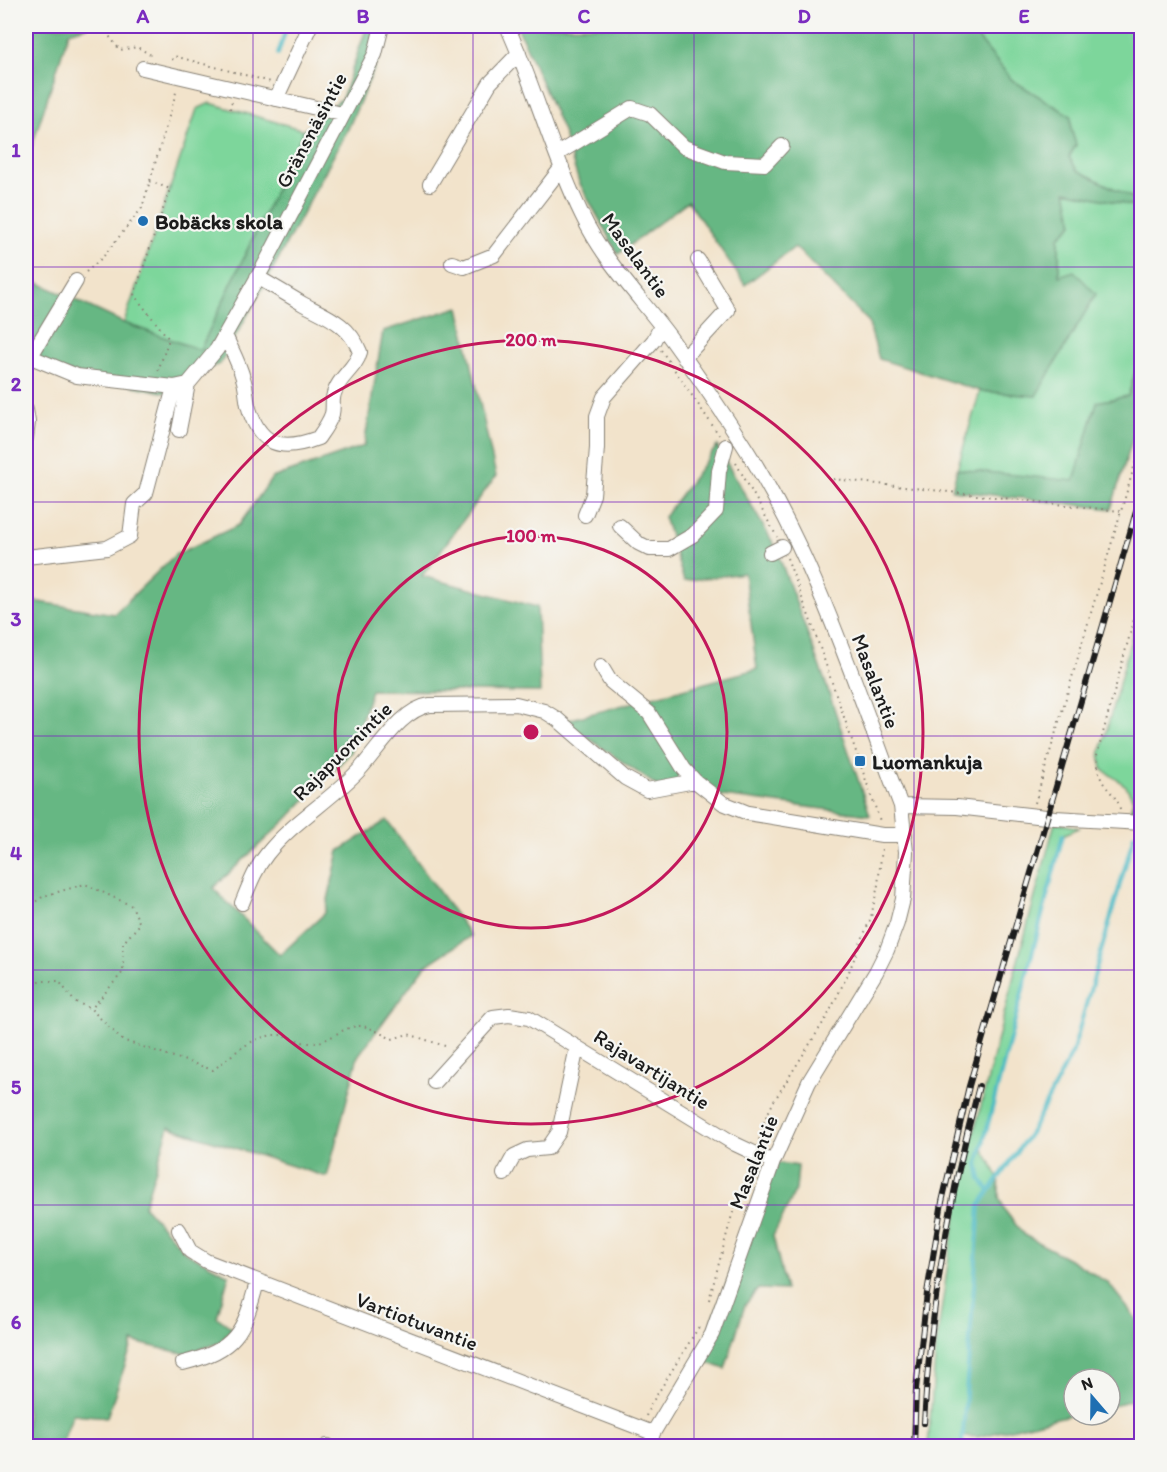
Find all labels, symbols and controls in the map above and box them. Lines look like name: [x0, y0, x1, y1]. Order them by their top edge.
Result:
text: A: [136, 4, 150, 28]
text: B: [357, 4, 370, 28]
text: C: [578, 4, 591, 28]
text: D: [797, 4, 811, 28]
text: E: [1018, 4, 1030, 28]
street label: Gränsnäsintie: [270, 68, 352, 192]
text: 1: [11, 138, 21, 162]
street label: Masalantie: [597, 208, 675, 302]
place label: Bobäcks skola: [155, 209, 284, 234]
marker: Bobäcks skola: [136, 214, 150, 228]
text: 200 m: [506, 329, 557, 351]
text: 2: [11, 372, 22, 396]
text: 100 m: [506, 525, 557, 547]
text: 3: [11, 607, 22, 631]
street label: Masalantie: [847, 630, 905, 732]
street label: Rajapuomintie: [287, 696, 397, 806]
centre of rings: [521, 722, 541, 742]
place label: Luomankuja: [872, 749, 983, 775]
marker: Luomankuja: [853, 754, 867, 768]
text: 4: [10, 841, 22, 865]
street label: Rajavartijantie: [589, 1023, 715, 1115]
text: 5: [11, 1075, 22, 1099]
street label: Masalantie: [723, 1111, 783, 1213]
street label: Vartiotuvantie: [353, 1286, 481, 1356]
text: 6: [11, 1310, 22, 1334]
north arrow: [1062, 1367, 1122, 1427]
text: N: [1079, 1373, 1095, 1394]

